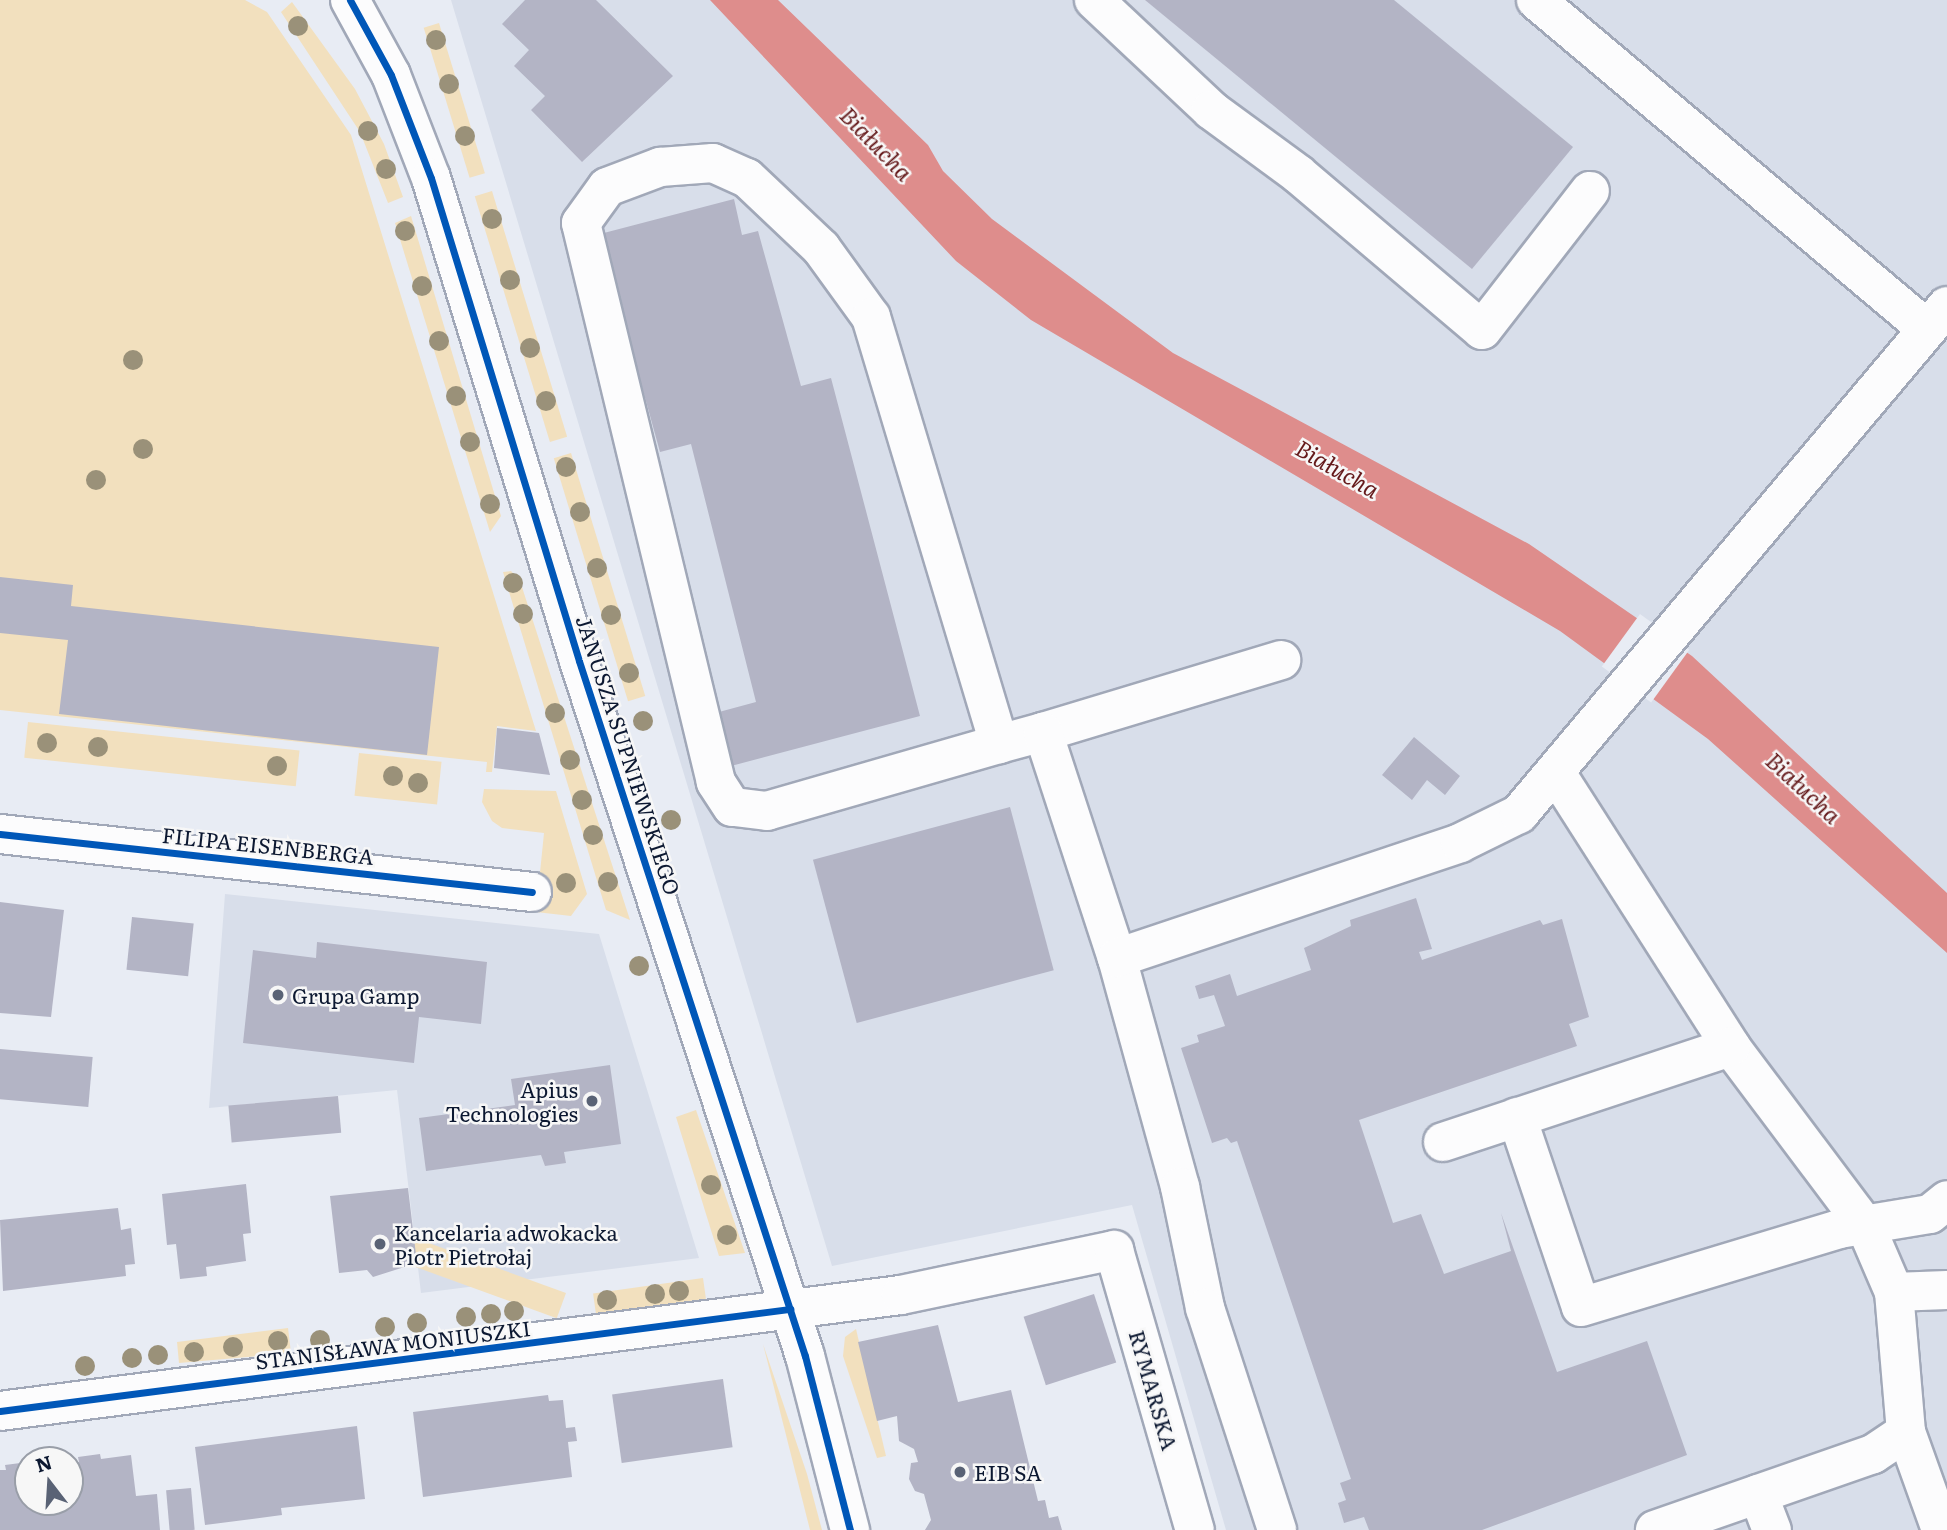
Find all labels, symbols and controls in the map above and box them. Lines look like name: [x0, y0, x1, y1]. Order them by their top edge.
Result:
water label: Białucha: [835, 100, 919, 186]
water label: Białucha: [1291, 433, 1385, 503]
street label: JANUSZA SUPNIEWSKIEGO: [572, 612, 686, 898]
water label: Białucha: [1761, 746, 1847, 828]
street label: FILIPA EISENBERGA: [161, 821, 375, 869]
place label: Grupa Gamp: [292, 982, 419, 1008]
marker: Grupa Gamp: [270, 987, 286, 1003]
place label: Apius Technologies: [445, 1076, 578, 1126]
marker: Apius Technologies: [584, 1093, 600, 1109]
place label: Kancelaria adwokacka Piotr Pietrołaj: [394, 1219, 618, 1269]
marker: Kancelaria adwokacka Piotr Pietrołaj: [372, 1236, 388, 1252]
street label: STANISŁAWA MONIUSZKI: [254, 1315, 532, 1373]
street label: RYMARSKA: [1125, 1327, 1183, 1453]
north arrow: [14, 1446, 84, 1516]
text: N: [32, 1447, 55, 1479]
place label: EIB SA: [974, 1459, 1042, 1485]
marker: EIB SA: [952, 1464, 968, 1480]

